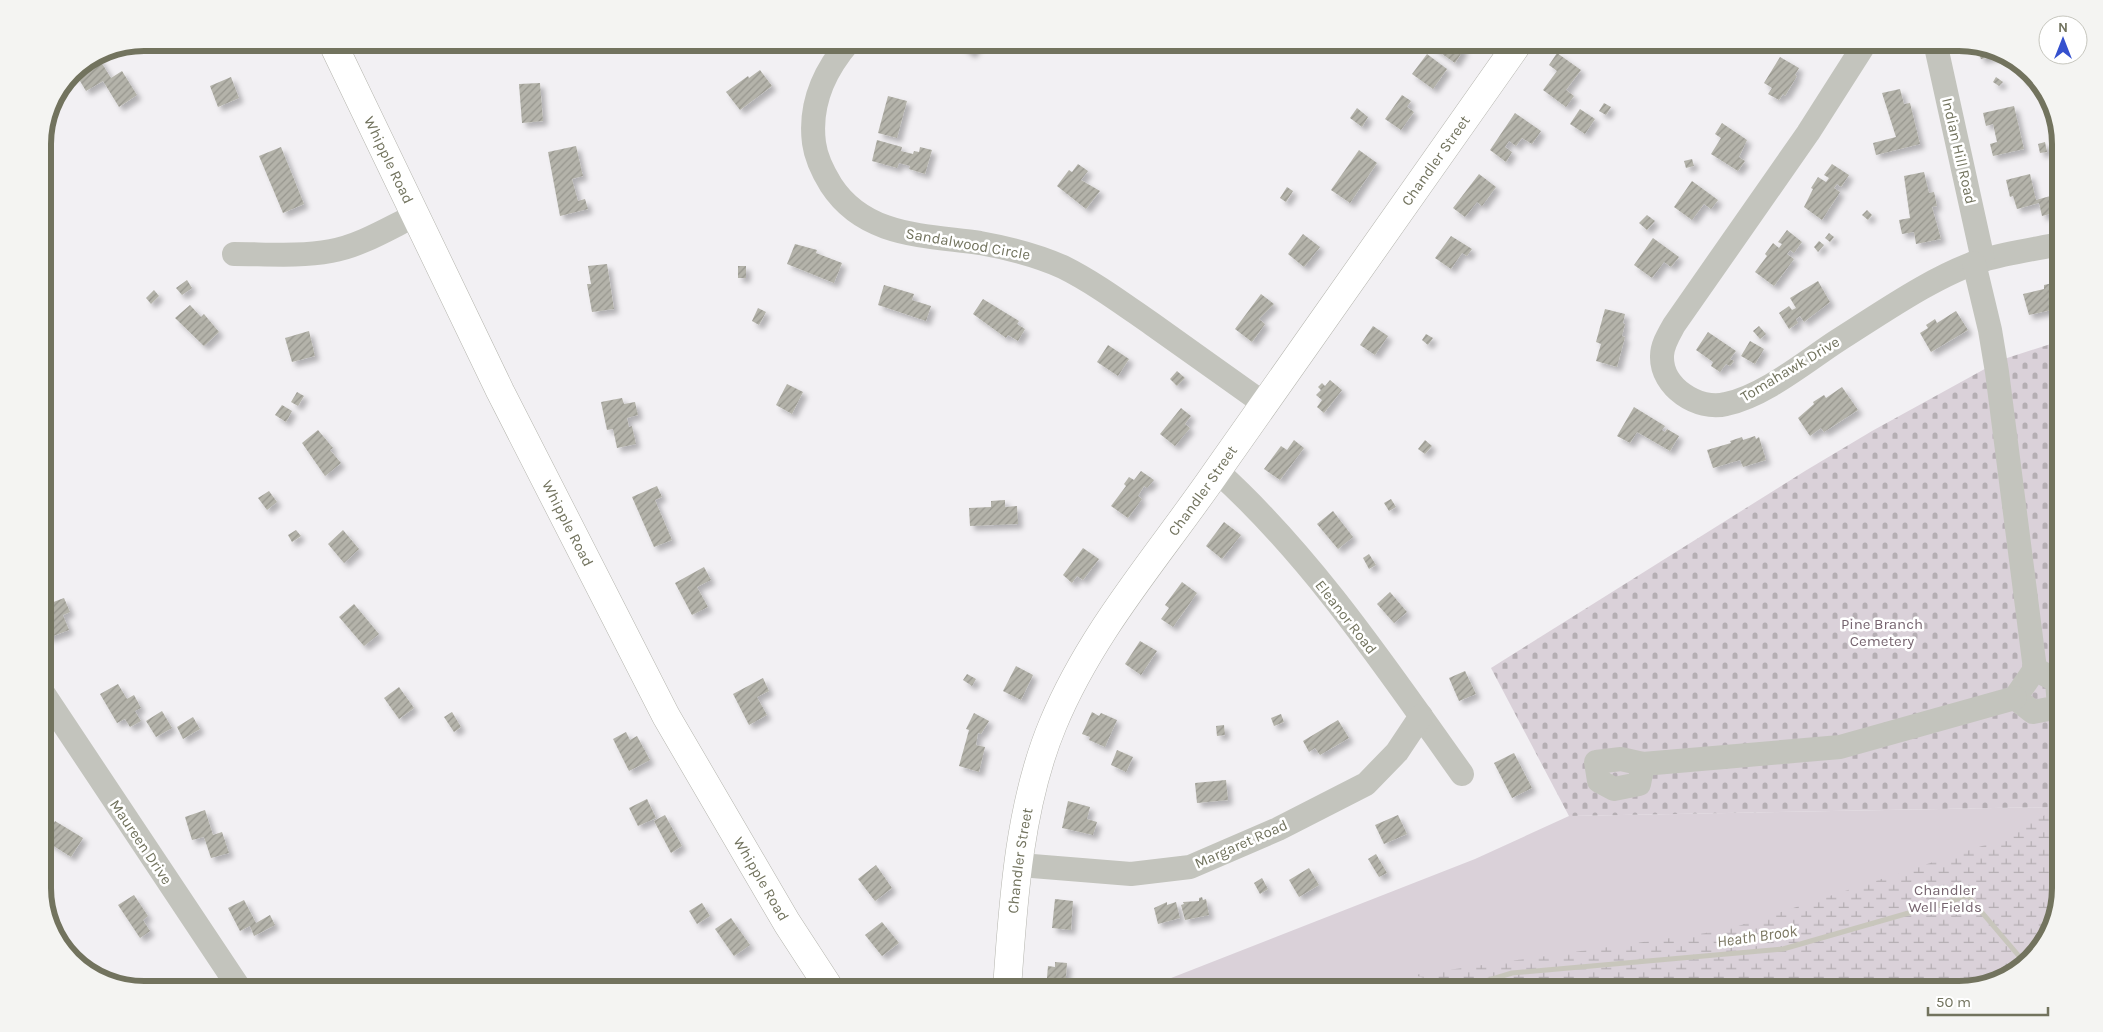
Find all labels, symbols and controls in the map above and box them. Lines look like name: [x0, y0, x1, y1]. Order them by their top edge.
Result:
north arrow: [2038, 15, 2088, 65]
text: N: [2058, 19, 2068, 36]
street label: Indian Hill Road: [1938, 96, 1980, 206]
street label: Chandler Street: [1397, 112, 1474, 209]
street label: Whipple Road: [360, 114, 417, 207]
street label: Sandalwood Circle: [904, 224, 1032, 264]
street label: Tomahawk Drive: [1737, 332, 1843, 406]
street label: Chandler Street: [1164, 442, 1241, 539]
street label: Whipple Road: [538, 477, 597, 570]
street label: Eleanor Road: [1311, 576, 1381, 658]
park label: Pine Branch Cemetery: [1841, 615, 1923, 650]
street label: Maureen Drive: [106, 796, 176, 888]
street label: Chandler Street: [1004, 806, 1037, 914]
street label: Margaret Road: [1192, 815, 1290, 873]
street label: Whipple Road: [730, 834, 793, 924]
park label: Chandler Well Fields: [1908, 881, 1982, 916]
water label: Heath Brook: [1716, 921, 1799, 951]
scale bar: [1928, 984, 2048, 1016]
text: 50 m: [1936, 993, 1971, 1011]

